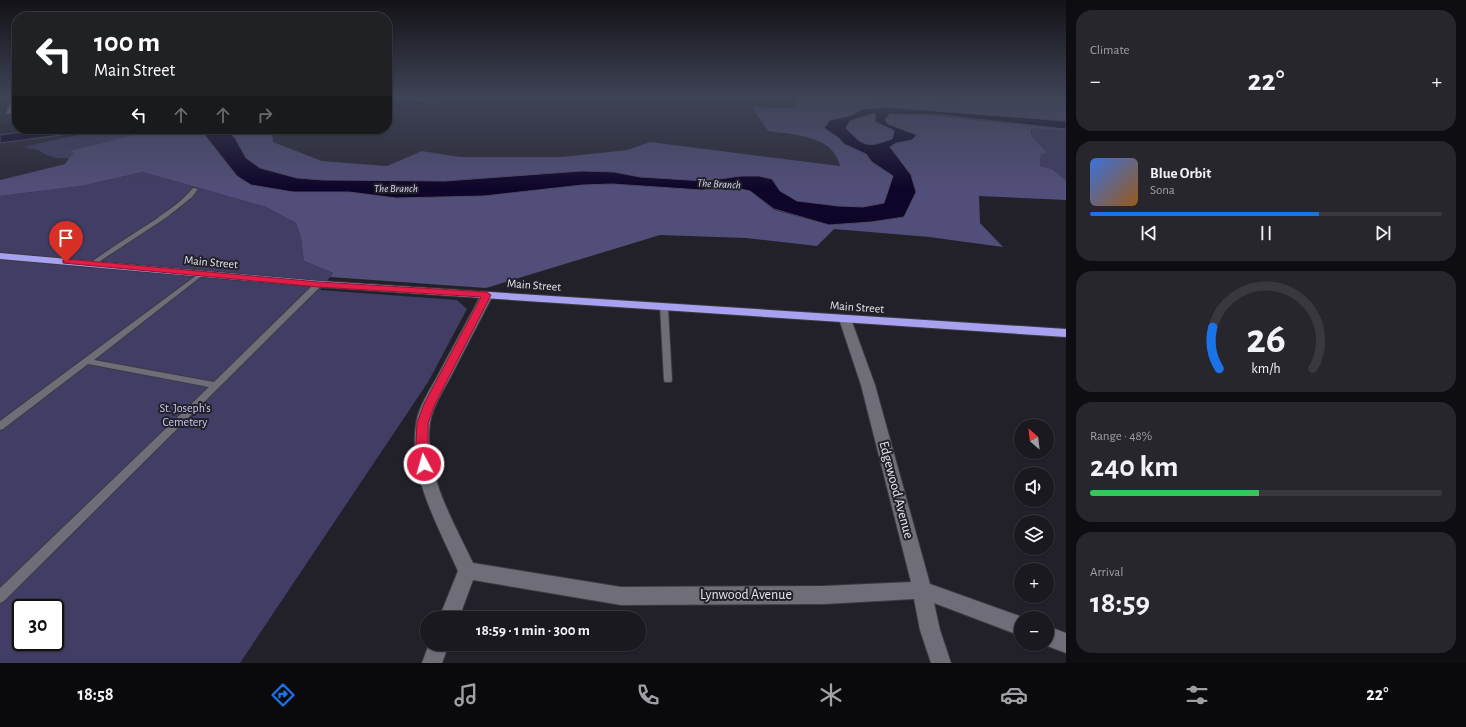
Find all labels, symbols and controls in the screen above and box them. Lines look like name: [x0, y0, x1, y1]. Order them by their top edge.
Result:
icon: left: [28, 28, 80, 80]
text: 100 m: [94, 29, 160, 57]
text: Climate: [1090, 44, 1129, 57]
text: Main Street: [94, 62, 175, 80]
text: 22°: [1247, 66, 1285, 96]
text: −: [1090, 70, 1101, 92]
text: +: [1431, 70, 1442, 92]
icon: left: [128, 104, 150, 126]
icon: ahead: [170, 104, 192, 126]
icon: ahead: [212, 104, 234, 126]
icon: right: [254, 104, 276, 126]
text: Blue Orbit: [1150, 166, 1211, 181]
water label: The Branch: [697, 177, 741, 191]
water label: The Branch: [374, 183, 418, 194]
text: Sona: [1150, 184, 1175, 197]
pin: [49, 221, 83, 262]
icon: previous: [1138, 222, 1160, 244]
icon: pause: [1255, 222, 1277, 244]
icon: next: [1372, 222, 1394, 244]
icon: arrive: [55, 227, 77, 249]
street label: Main Street: [183, 254, 239, 270]
street label: Main Street: [507, 277, 562, 293]
street label: Main Street: [830, 299, 885, 315]
text: 26: [1246, 319, 1286, 360]
text: km/h: [1251, 362, 1281, 376]
park label: St. Joseph's Cemetery: [159, 402, 211, 429]
north arrow: [1014, 419, 1054, 459]
map controls: [1014, 419, 1054, 651]
text: Range · 48%: [1090, 430, 1152, 443]
street label: Edgewood Avenue: [876, 440, 916, 540]
position arrow: [403, 443, 445, 485]
text: 240 km: [1090, 452, 1178, 482]
button: sound: [1014, 467, 1054, 507]
button: layers: [1014, 515, 1054, 555]
button: +: [1014, 563, 1054, 603]
text: Arrival: [1090, 566, 1123, 579]
street label: Lynwood Avenue: [700, 588, 792, 602]
text: 18:59: [1090, 588, 1150, 618]
speed limit sign: 30: [12, 599, 64, 651]
button: −: [1014, 611, 1054, 651]
text: 18:59 · 1 min · 300 m: [476, 623, 590, 638]
icon: directions: [269, 681, 297, 709]
icon: music: [452, 681, 480, 709]
icon: phone: [634, 681, 662, 709]
icon: climate: [817, 681, 845, 709]
icon: car: [1000, 681, 1028, 709]
icon: filters: [1183, 681, 1211, 709]
text: 18:58: [77, 686, 114, 704]
text: 22°: [1366, 686, 1389, 704]

